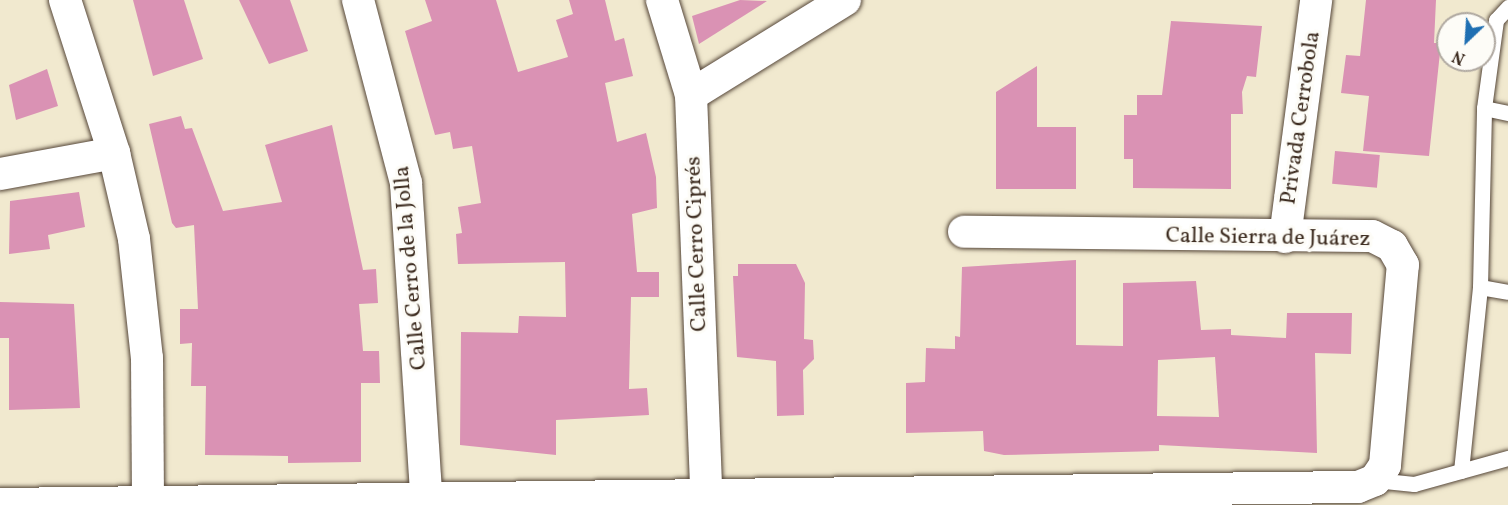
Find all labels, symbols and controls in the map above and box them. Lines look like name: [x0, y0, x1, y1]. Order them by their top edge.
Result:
north arrow: [1436, 12, 1496, 72]
street label: Privada Cerrobola: [1276, 30, 1326, 206]
text: N: [1449, 44, 1469, 69]
street label: Calle Cerro Ciprés: [681, 156, 713, 332]
street label: Calle Cerro de la Jolla: [389, 165, 433, 371]
street label: Calle Sierra de Juárez: [1165, 223, 1371, 253]

